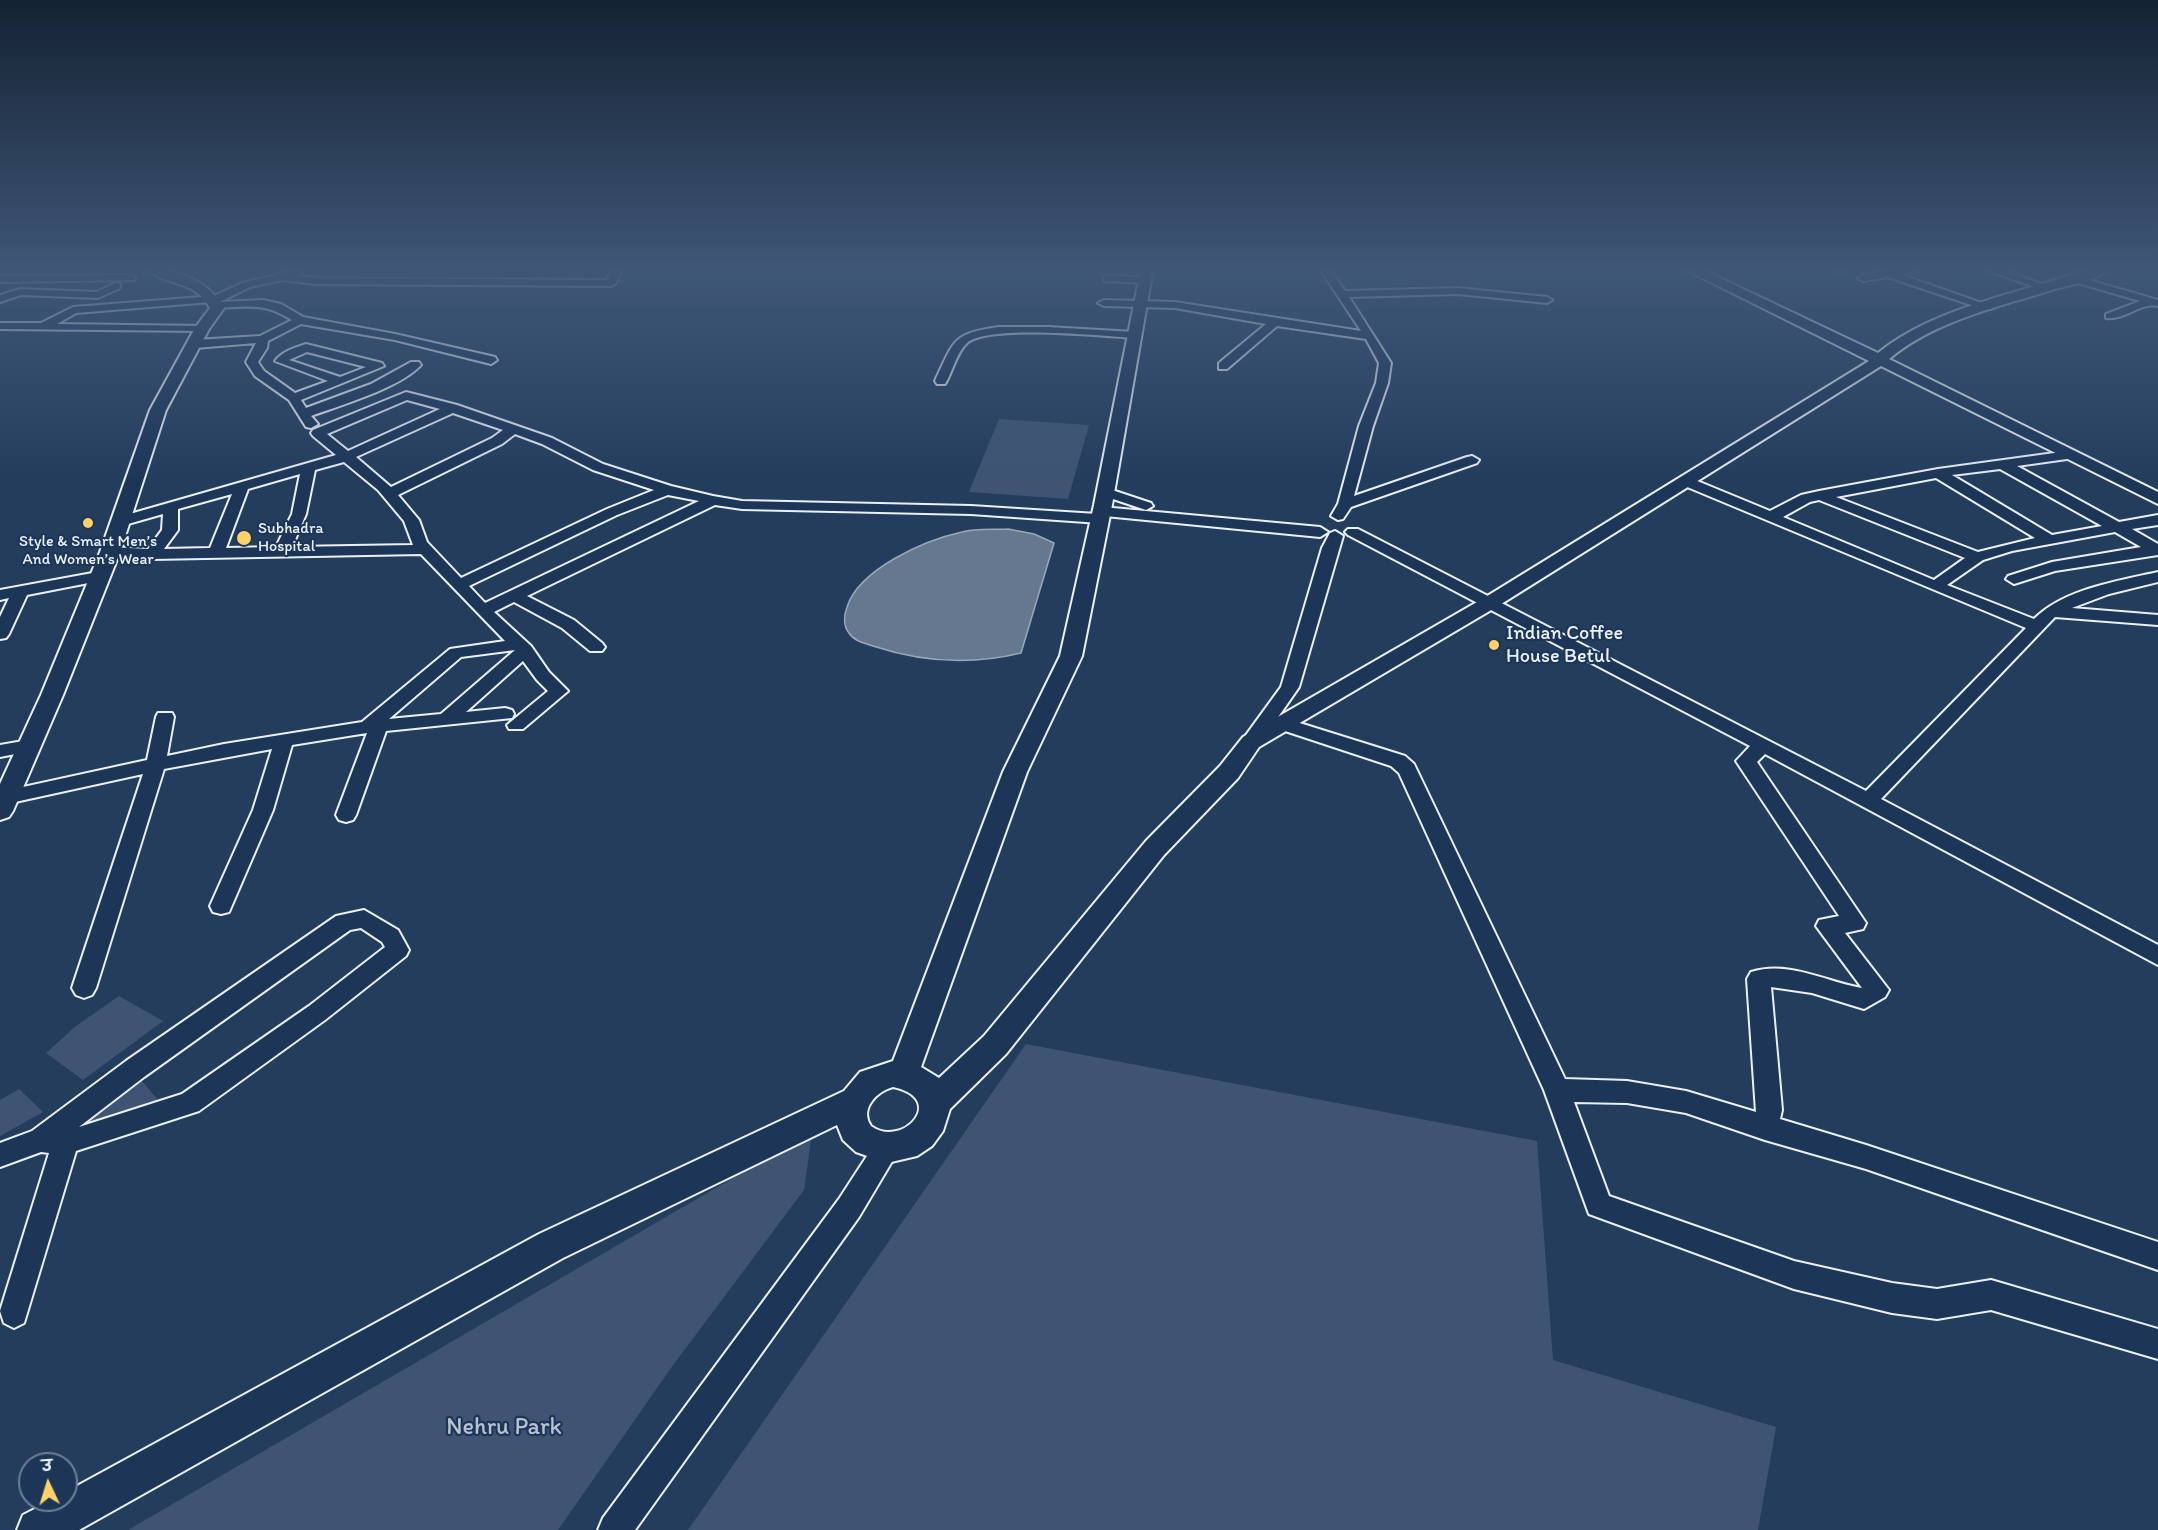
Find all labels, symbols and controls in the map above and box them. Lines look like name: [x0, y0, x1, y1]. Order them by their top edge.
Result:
marker: Style & Smart Men’s And Women’s Wear: [81, 516, 95, 530]
place label: Subhadra Hospital: [258, 519, 324, 557]
marker: Subhadra Hospital: [235, 529, 253, 547]
place label: Style & Smart Men’s And Women’s Wear: [19, 532, 157, 570]
place label: Indian Coffee House Betul: [1506, 622, 1623, 669]
marker: Indian Coffee House Betul: [1487, 638, 1501, 652]
park label: Nehru Park: [446, 1414, 562, 1442]
north arrow: [18, 1452, 78, 1512]
text: उ: [41, 1456, 53, 1475]

